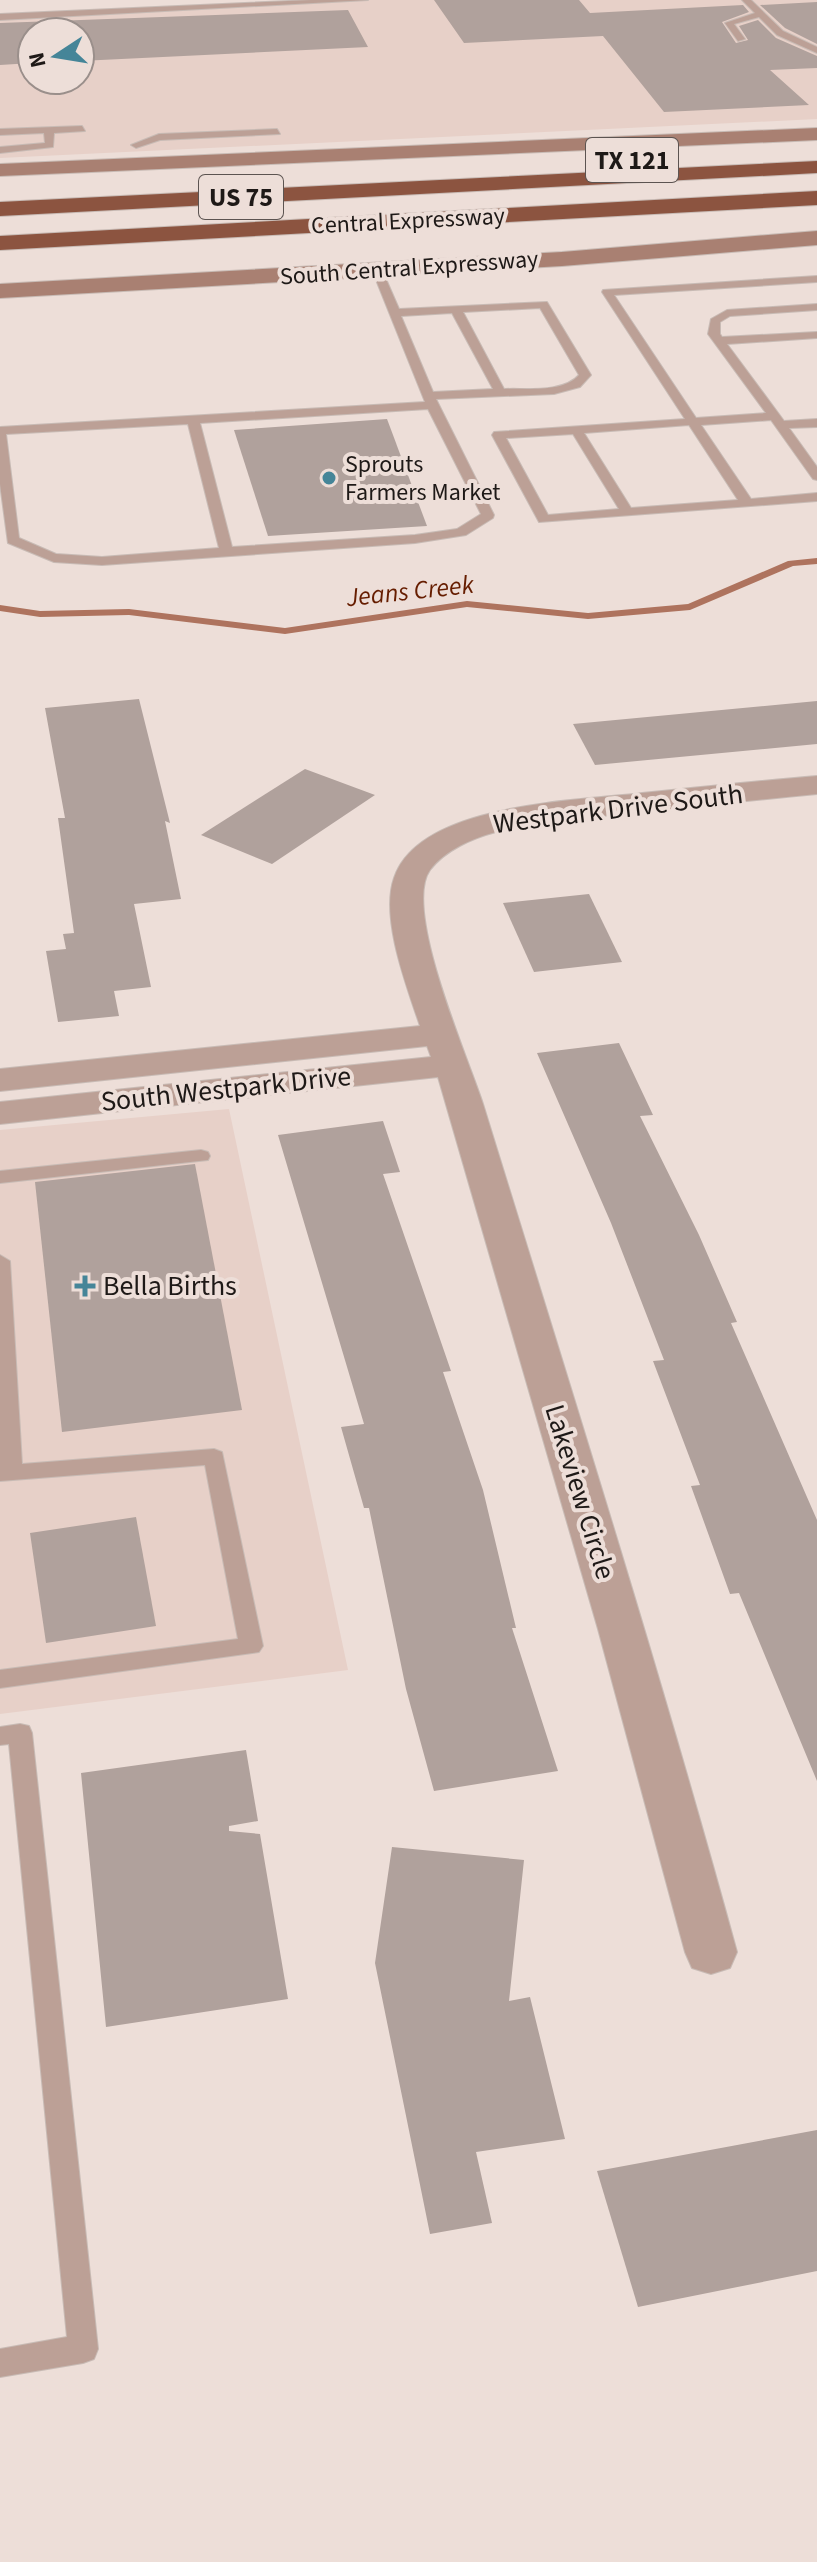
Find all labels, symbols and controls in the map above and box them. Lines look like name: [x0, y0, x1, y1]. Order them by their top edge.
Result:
north arrow: [16, 16, 96, 96]
text: N: [20, 49, 55, 70]
road number: TX 121: [586, 138, 678, 182]
road number: US 75: [199, 175, 283, 219]
street label: Central Expressway: [310, 198, 506, 244]
street label: South Central Expressway: [279, 242, 539, 294]
place label: Sprouts Farmers Market: [345, 447, 500, 510]
marker: Sprouts Farmers Market: [320, 469, 338, 487]
water label: Jeans Creek: [343, 566, 476, 616]
street label: Westpark Drive South: [491, 774, 745, 844]
street label: South Westpark Drive: [99, 1056, 353, 1122]
place label: Bella Births: [103, 1266, 237, 1306]
marker: Bella Births: [74, 1275, 96, 1297]
street label: Lakeview Circle: [534, 1400, 626, 1584]

